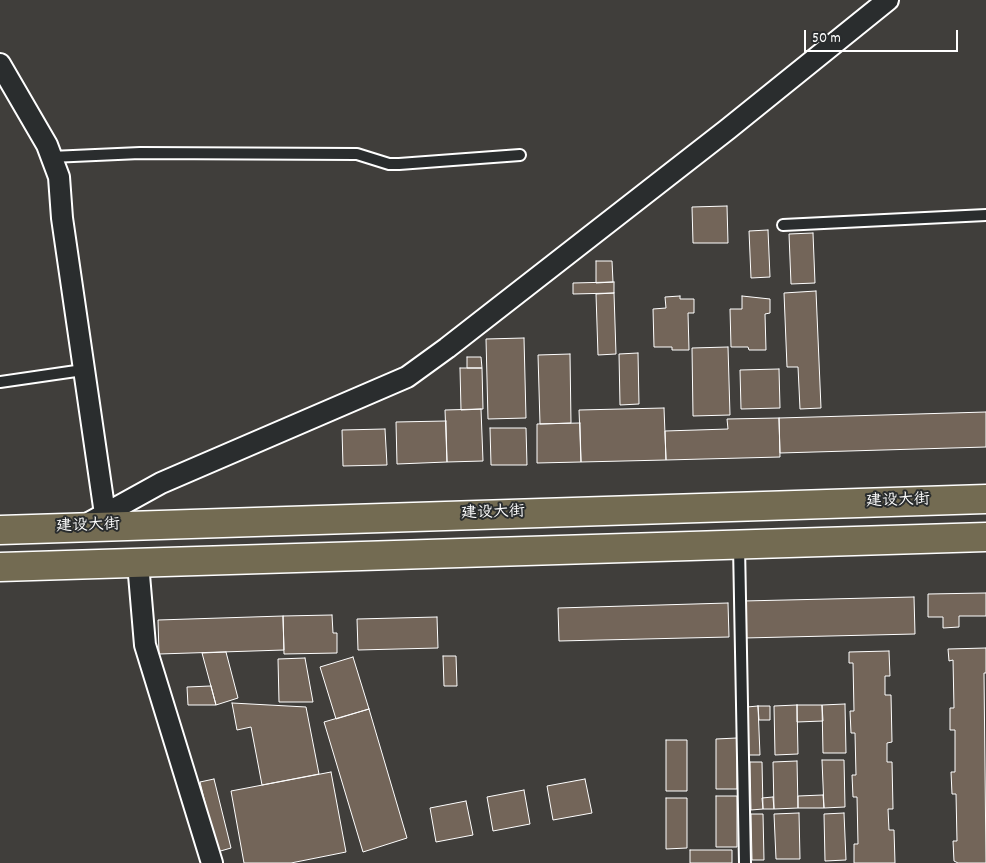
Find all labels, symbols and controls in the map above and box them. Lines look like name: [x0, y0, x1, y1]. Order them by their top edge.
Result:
scale bar: [806, 20, 960, 52]
text: 50 m: [812, 28, 841, 50]
street label: 建设大街: [866, 491, 930, 513]
street label: 建设大街: [461, 503, 525, 525]
street label: 建设大街: [56, 516, 120, 538]

